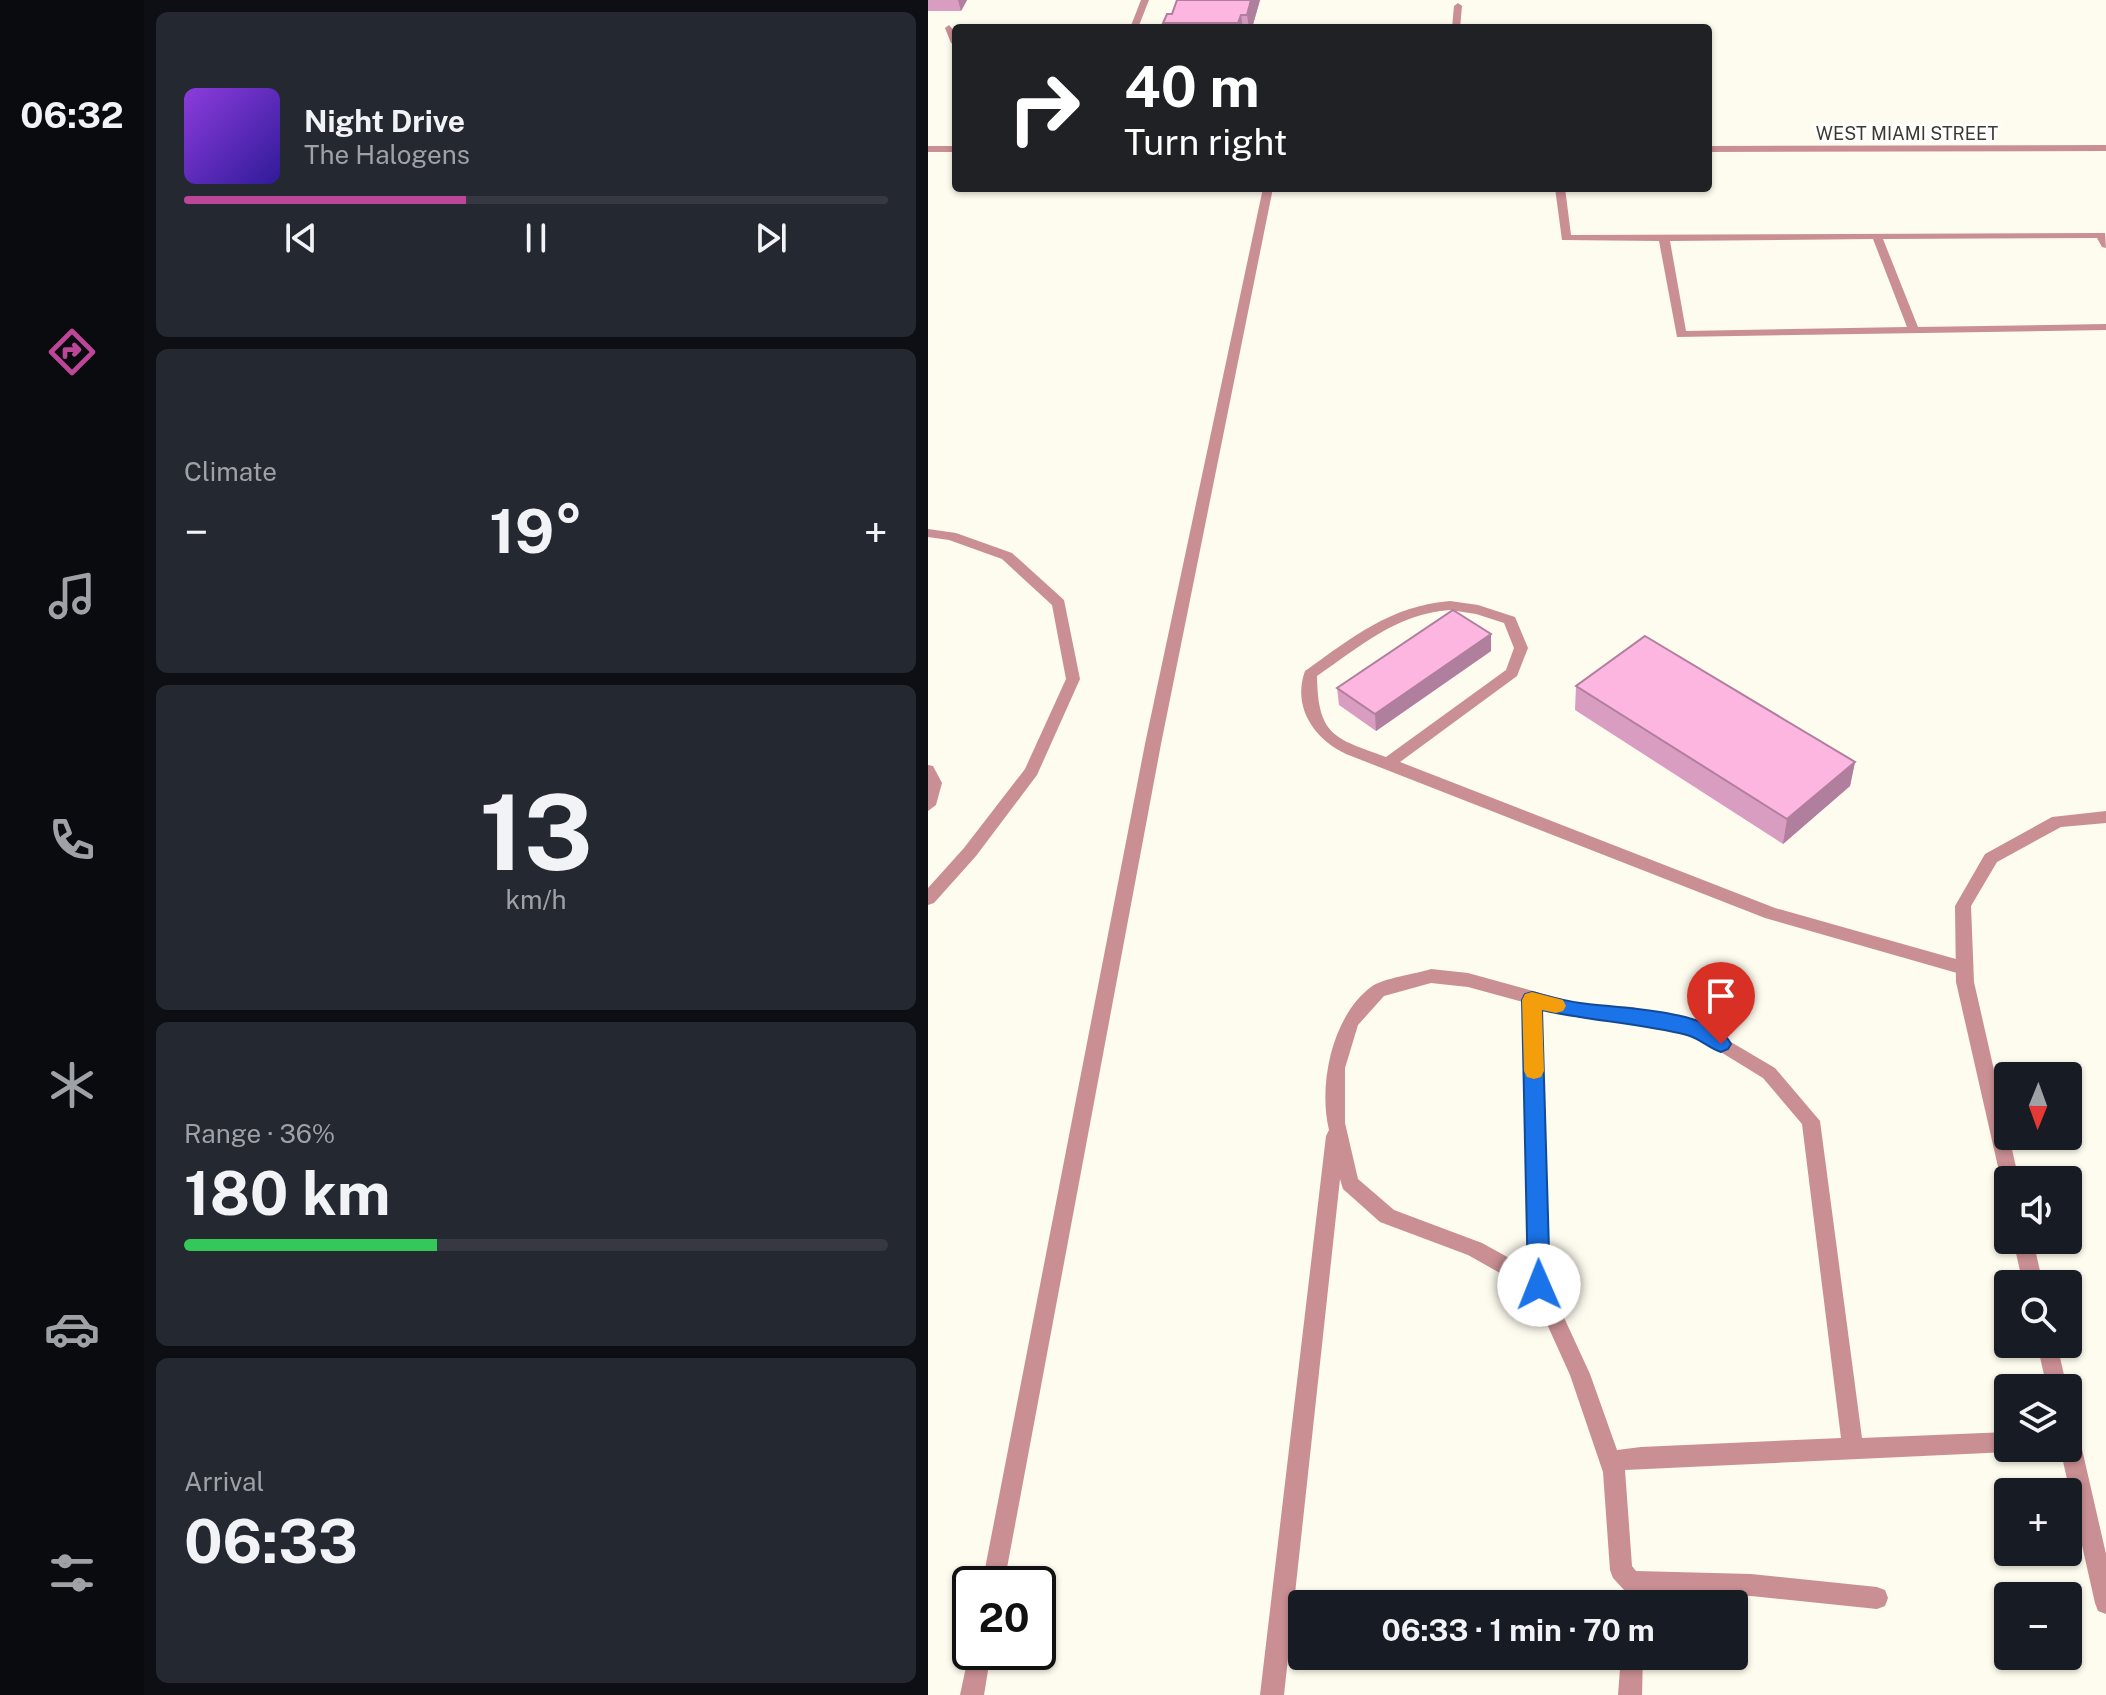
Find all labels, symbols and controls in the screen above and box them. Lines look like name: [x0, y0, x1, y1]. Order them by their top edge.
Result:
text: 40 m: [1124, 54, 1260, 120]
icon: right: [992, 56, 1096, 160]
text: 06:32: [20, 94, 124, 136]
text: Night Drive: [304, 103, 465, 139]
text: Turn right: [1124, 121, 1287, 163]
street label: WEST MIAMI STREET: [1816, 123, 1999, 144]
text: The Halogens: [304, 139, 470, 170]
icon: previous: [279, 216, 323, 260]
icon: pause: [514, 216, 558, 260]
icon: next: [749, 216, 793, 260]
icon: directions: [44, 324, 100, 380]
text: Climate: [184, 456, 277, 487]
text: 19°: [489, 496, 583, 567]
text: −: [184, 506, 208, 558]
text: +: [864, 506, 888, 558]
icon: music: [44, 568, 100, 624]
text: 13: [479, 771, 593, 893]
icon: phone: [44, 812, 100, 868]
text: km/h: [505, 884, 567, 915]
pin: [1687, 962, 1755, 1044]
icon: arrive: [1699, 974, 1743, 1018]
icon: climate: [44, 1057, 100, 1113]
north arrow: [1994, 1062, 2082, 1150]
map controls: [1994, 1062, 2082, 1670]
text: Range · 36%: [184, 1118, 335, 1149]
text: 180 km: [184, 1158, 390, 1229]
button: sound: [1994, 1166, 2082, 1254]
position arrow: [1497, 1243, 1581, 1327]
button: search: [1994, 1270, 2082, 1358]
icon: car: [44, 1301, 100, 1357]
button: layers: [1994, 1374, 2082, 1462]
text: Arrival: [184, 1466, 264, 1497]
button: +: [1994, 1478, 2082, 1566]
text: 06:33: [184, 1506, 358, 1577]
icon: filters: [44, 1545, 100, 1601]
speed limit sign: 20: [952, 1566, 1056, 1670]
button: −: [1994, 1582, 2082, 1670]
text: 06:33 · 1 min · 70 m: [1381, 1612, 1655, 1648]

